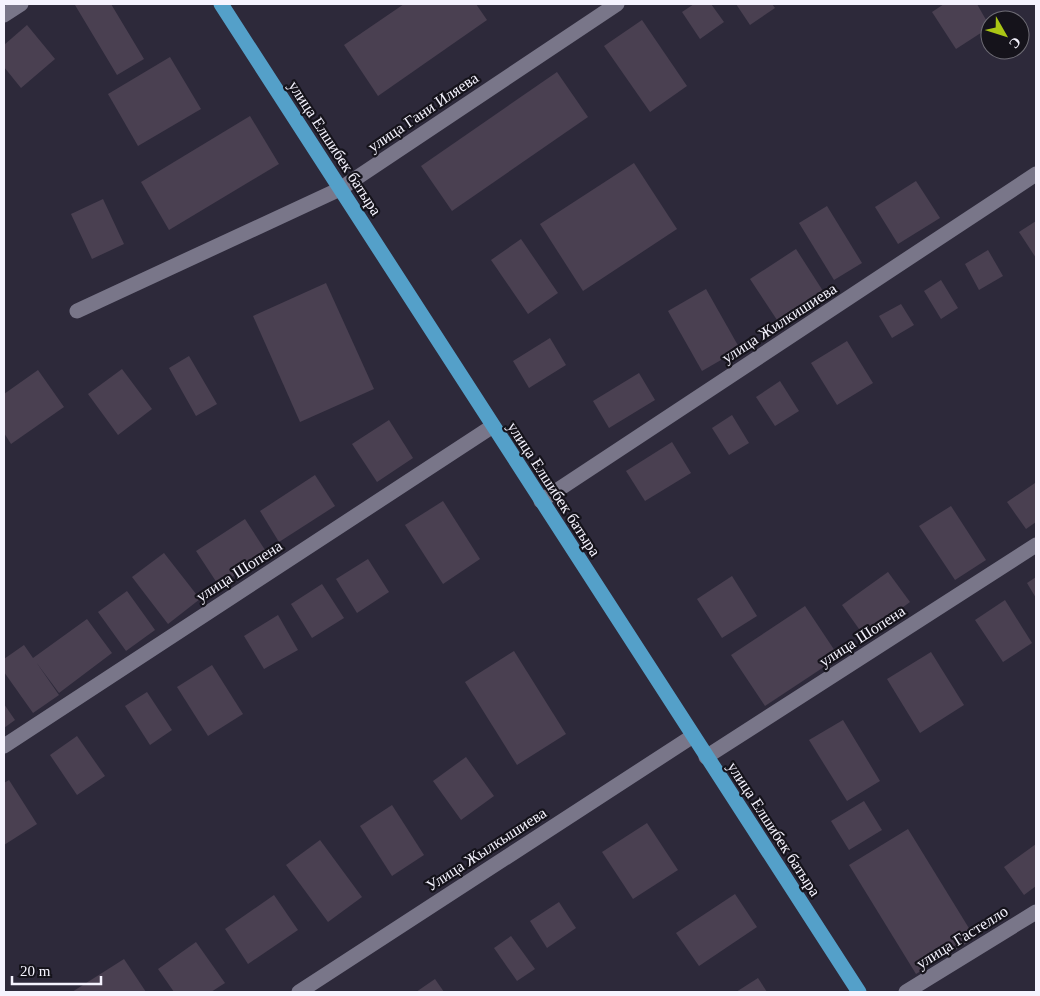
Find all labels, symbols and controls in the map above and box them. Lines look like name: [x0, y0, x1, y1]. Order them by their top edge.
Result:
north arrow: [980, 10, 1030, 60]
text: С: [1006, 34, 1024, 52]
street label: улица Гани Иляева: [365, 69, 482, 156]
street label: улица Елшибек батыра: [284, 78, 385, 219]
street label: улица Жилкишиева: [719, 280, 840, 367]
street label: улица Елшибек батыра: [503, 419, 604, 560]
street label: улица Шопена: [193, 537, 286, 606]
street label: улица Шопена: [816, 602, 909, 671]
street label: улица Елшибек батыра: [723, 759, 824, 900]
street label: Улица Жылкышиева: [423, 804, 550, 895]
street label: улица Гастелло: [913, 902, 1011, 973]
scale bar: [12, 954, 101, 986]
text: 20 m: [20, 963, 51, 979]

